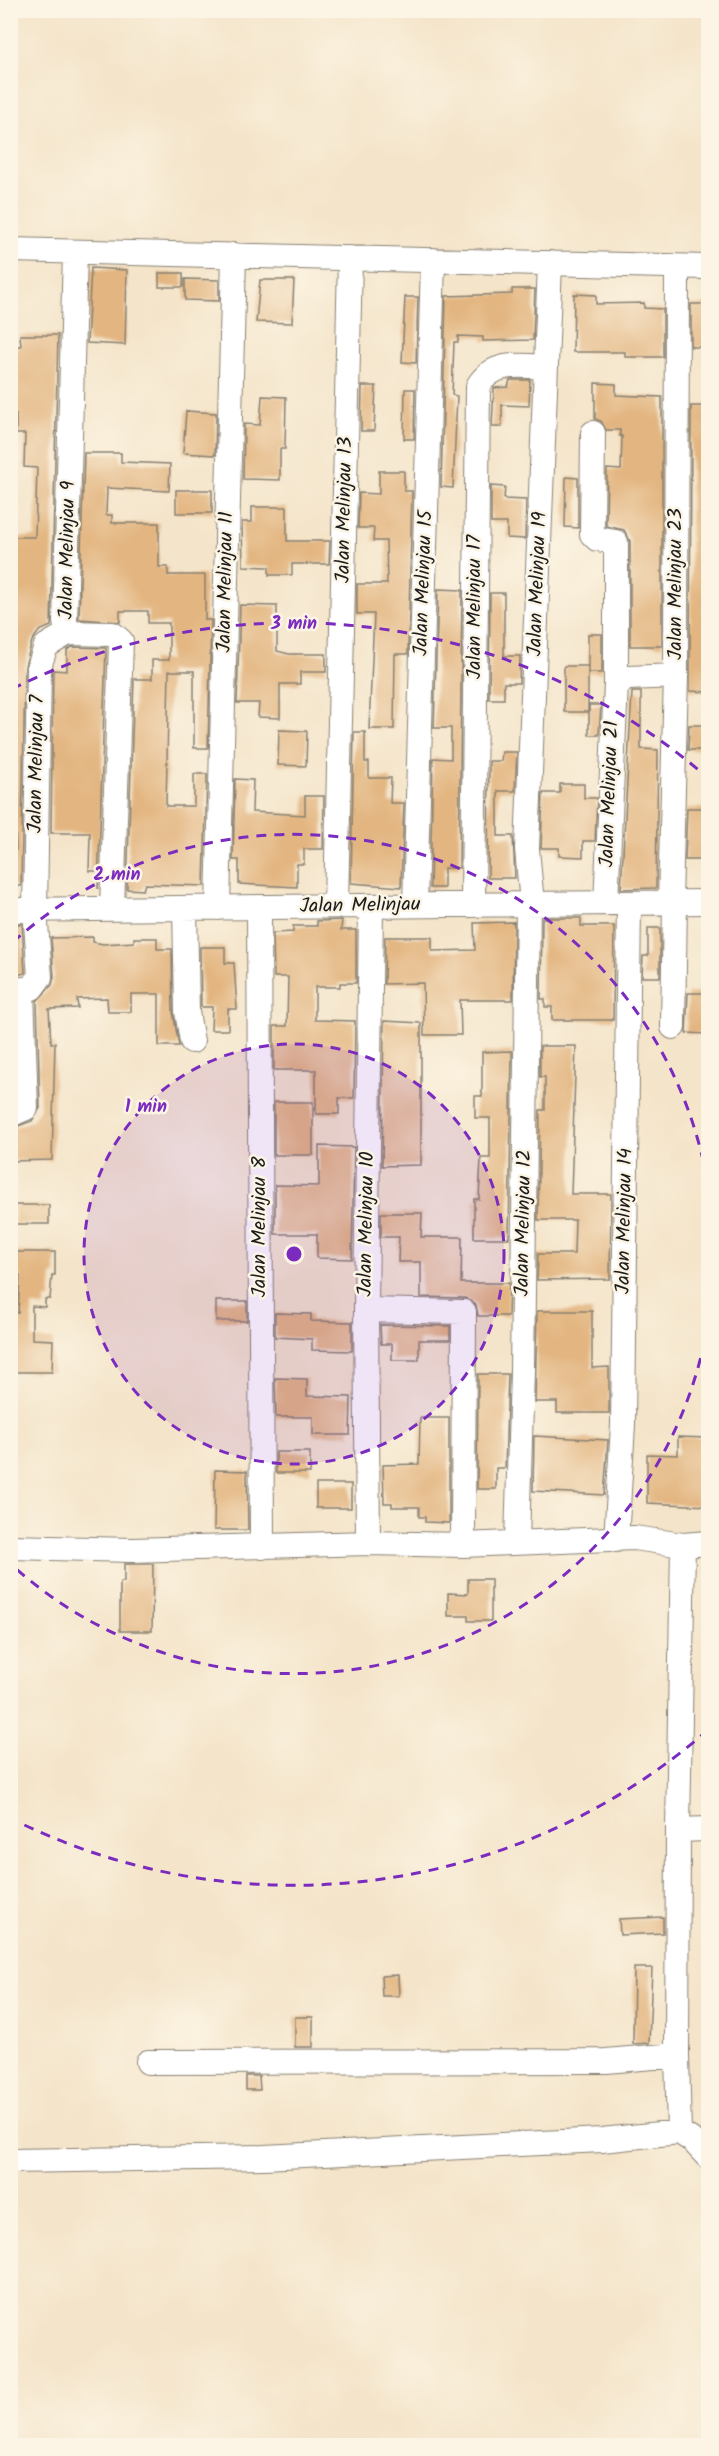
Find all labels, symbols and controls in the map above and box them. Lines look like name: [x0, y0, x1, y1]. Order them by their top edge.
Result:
street label: Jalan Melinjau 13: [328, 436, 362, 584]
street label: Jalan Melinjau 9: [51, 480, 85, 620]
street label: Jalan Melinjau 15: [405, 508, 443, 656]
street label: Jalan Melinjau 23: [660, 508, 692, 660]
street label: Jalan Melinjau 11: [209, 511, 243, 653]
street label: Jalan Melinjau 19: [519, 511, 557, 657]
street label: Jalan Melinjau 17: [459, 534, 491, 679]
text: 3 min: [270, 610, 317, 639]
street label: Jalan Melinjau 7: [20, 694, 54, 833]
street label: Jalan Melinjau 21: [591, 720, 629, 868]
text: 2 min: [94, 861, 140, 890]
street label: Jalan Melinjau: [299, 889, 421, 923]
text: 1 min: [125, 1093, 167, 1122]
street label: Jalan Melinjau 14: [608, 1148, 642, 1294]
street label: Jalan Melinjau 12: [507, 1149, 541, 1297]
street label: Jalan Melinjau 10: [350, 1151, 384, 1297]
street label: Jalan Melinjau 8: [244, 1156, 276, 1297]
centre of rings: [284, 1244, 304, 1264]

